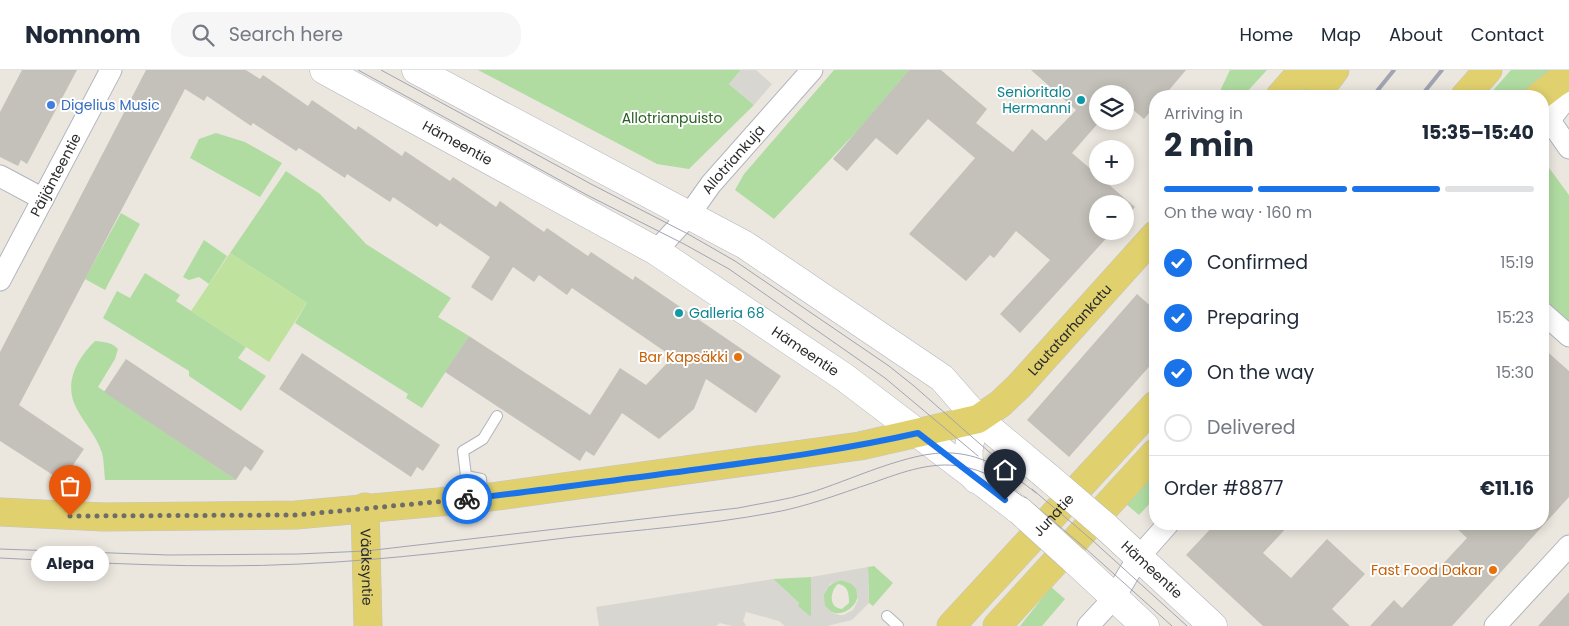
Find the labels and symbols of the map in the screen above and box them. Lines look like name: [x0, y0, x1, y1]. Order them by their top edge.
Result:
place label: Senioritalo Hermanni: [997, 82, 1071, 118]
marker: Senioritalo Hermanni: [1075, 94, 1087, 106]
place label: Digelius Music: [61, 95, 160, 115]
marker: Digelius Music: [45, 99, 57, 111]
park label: Allotrianpuisto: [622, 108, 722, 128]
street label: Hämeentie: [419, 116, 496, 170]
street label: Allotriankuja: [697, 120, 769, 198]
street label: Päijänteentie: [25, 129, 86, 220]
street label: Lautatarhankatu: [1023, 280, 1116, 380]
place label: Galleria 68: [689, 303, 765, 323]
marker: Galleria 68: [673, 307, 685, 319]
street label: Hämeentie: [768, 321, 843, 381]
place label: Bar Kapsäkki: [639, 347, 728, 367]
marker: Bar Kapsäkki: [732, 351, 744, 363]
pin: [984, 449, 1026, 500]
pin: [49, 465, 91, 516]
courier: [442, 474, 492, 524]
street label: Junatie: [1028, 489, 1079, 541]
street label: Vääksyntie: [356, 528, 377, 606]
street label: Hämeentie: [1117, 536, 1187, 603]
callout: Alepa: [31, 546, 109, 581]
place label: Fast Food Dakar: [1371, 560, 1483, 580]
marker: Fast Food Dakar: [1487, 564, 1499, 576]

